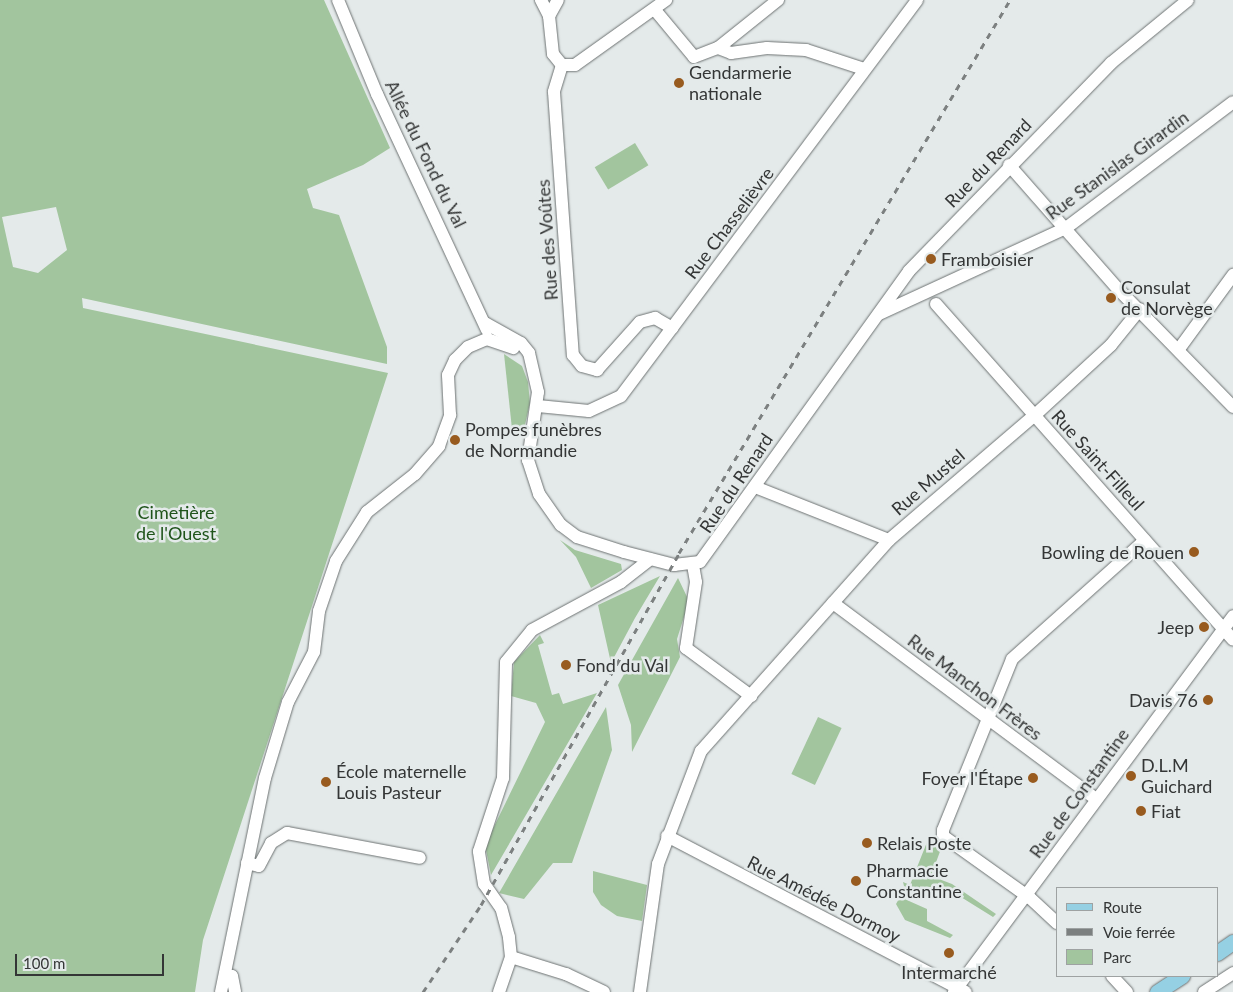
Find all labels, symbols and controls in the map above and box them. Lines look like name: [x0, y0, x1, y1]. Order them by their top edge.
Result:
place label: Gendarmerie nationale: [689, 62, 792, 104]
street label: Allée du Fond du Val: [381, 76, 471, 232]
marker: Gendarmerie nationale: [673, 77, 685, 89]
street label: Rue Stanislas Girardin: [1041, 106, 1193, 224]
street label: Rue du Renard: [940, 114, 1036, 212]
street label: Rue Chasselièvre: [680, 163, 778, 283]
street label: Rue des Voûtes: [532, 178, 562, 302]
place label: Framboisier: [941, 248, 1033, 270]
marker: Framboisier: [925, 253, 937, 265]
place label: Consulat de Norvège: [1121, 277, 1213, 320]
marker: Consulat de Norvège: [1105, 292, 1117, 304]
street label: Rue Saint-Filleul: [1047, 405, 1149, 515]
place label: Pompes funèbres de Normandie: [465, 419, 602, 462]
street label: Rue du Renard: [695, 429, 777, 537]
marker: Pompes funèbres de Normandie: [449, 434, 461, 446]
street label: Rue Mustel: [887, 444, 969, 520]
park label: Cimetière de l'Ouest: [136, 502, 216, 544]
place label: Bowling de Rouen: [1041, 541, 1184, 563]
marker: Bowling de Rouen: [1188, 546, 1200, 558]
place label: Jeep: [1158, 616, 1194, 638]
marker: Jeep: [1198, 621, 1210, 633]
street label: Rue Manchon Frères: [904, 629, 1046, 745]
place label: Fond du Val: [576, 654, 669, 676]
marker: Fond du Val: [560, 659, 572, 671]
place label: Davis 76: [1129, 689, 1198, 711]
marker: Davis 76: [1202, 694, 1214, 706]
street label: Rue de Constantine: [1025, 724, 1133, 862]
place label: D.L.M Guichard: [1141, 755, 1212, 798]
place label: École maternelle Louis Pasteur: [336, 761, 467, 804]
place label: Foyer l'Étape: [921, 767, 1023, 789]
marker: D.L.M Guichard: [1125, 770, 1137, 782]
marker: Foyer l'Étape: [1027, 772, 1039, 784]
marker: École maternelle Louis Pasteur: [320, 776, 332, 788]
place label: Fiat: [1151, 800, 1181, 822]
marker: Fiat: [1135, 805, 1147, 817]
place label: Relais Poste: [877, 832, 971, 854]
marker: Relais Poste: [861, 837, 873, 849]
street label: Rue Amédée Dormoy: [744, 851, 904, 947]
place label: Pharmacie Constantine: [866, 860, 962, 902]
marker: Pharmacie Constantine: [850, 875, 862, 887]
legend: [1056, 887, 1218, 977]
text: Route: [1103, 898, 1142, 916]
text: Voie ferrée: [1103, 923, 1175, 941]
scale bar: [18, 944, 166, 976]
marker: Intermarché: [943, 947, 955, 959]
text: Parc: [1103, 948, 1132, 966]
text: 100 m: [23, 954, 65, 972]
place label: Intermarché: [901, 961, 997, 983]

